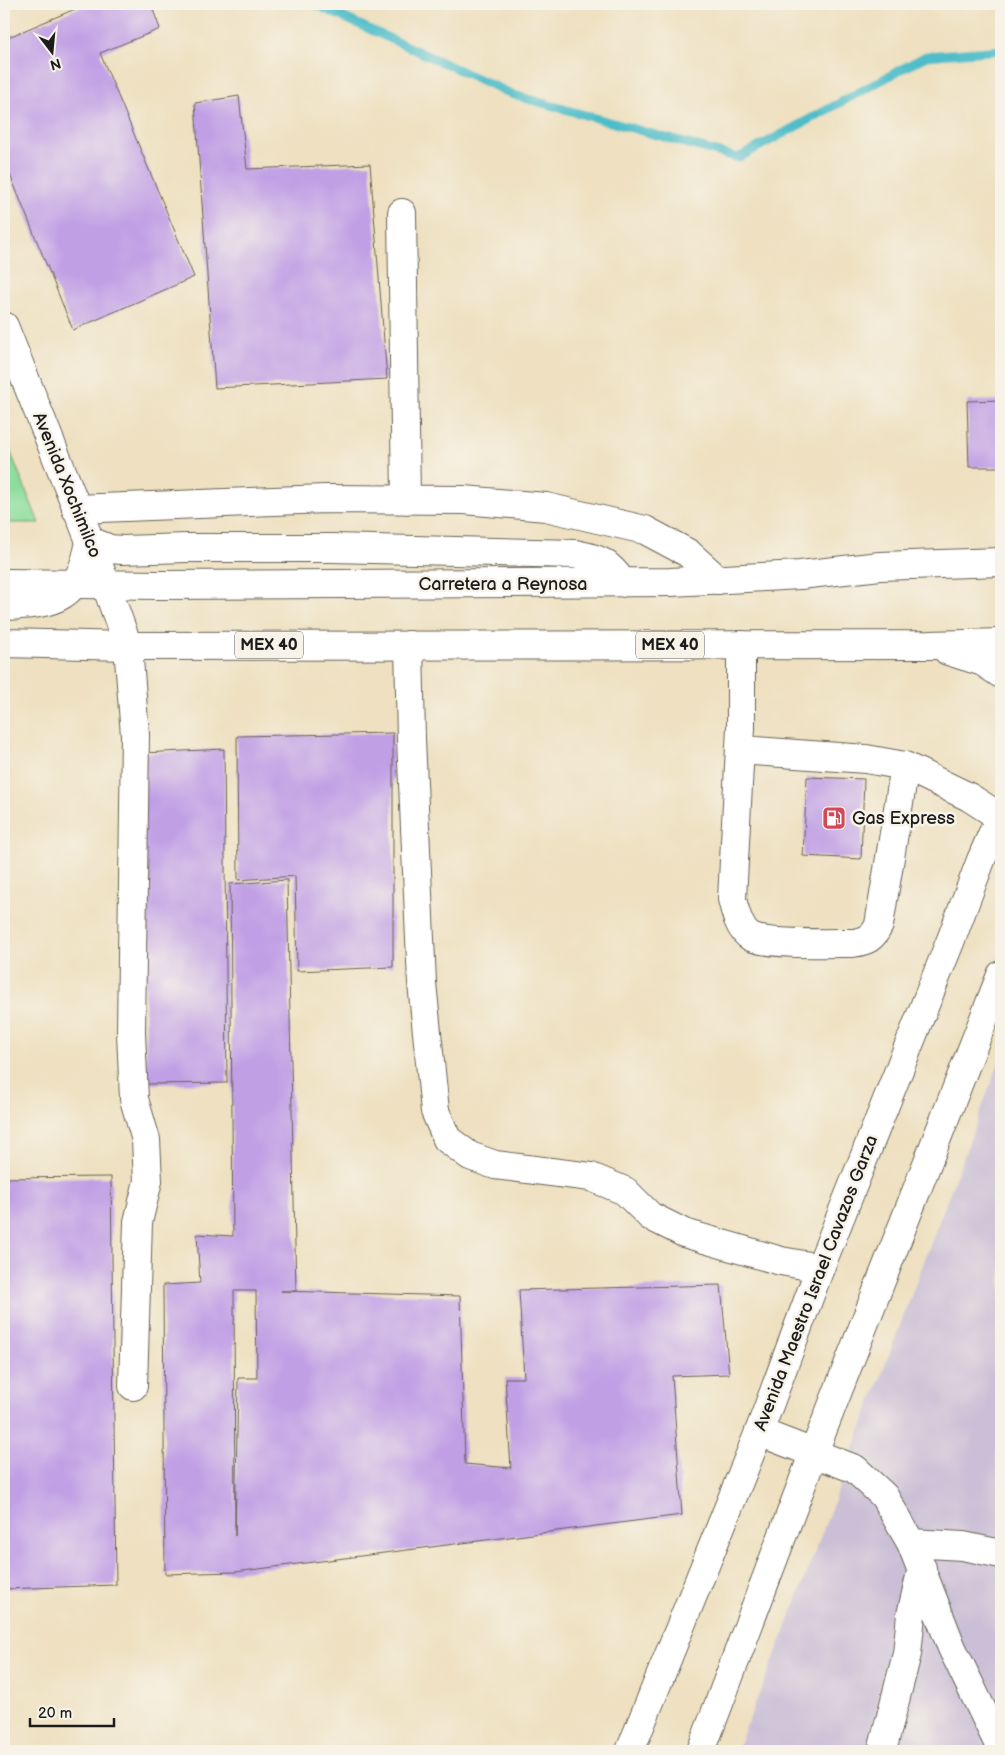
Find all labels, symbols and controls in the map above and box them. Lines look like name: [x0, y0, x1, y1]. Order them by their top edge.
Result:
north arrow: [28, 28, 78, 78]
text: N: [48, 54, 63, 74]
street label: Avenida Xochimilco: [28, 409, 106, 561]
street label: Carretera a Reynosa: [418, 574, 588, 595]
road number: MEX 40: [235, 632, 303, 658]
road number: MEX 40: [636, 632, 704, 658]
fuel station icon: Gas Express: [821, 805, 847, 831]
place label: Gas Express: [852, 808, 955, 829]
street label: Avenida Maestro Israel Cavazos Garza: [750, 1132, 882, 1434]
scale bar: [30, 1695, 114, 1727]
text: 20 m: [38, 1704, 72, 1723]

